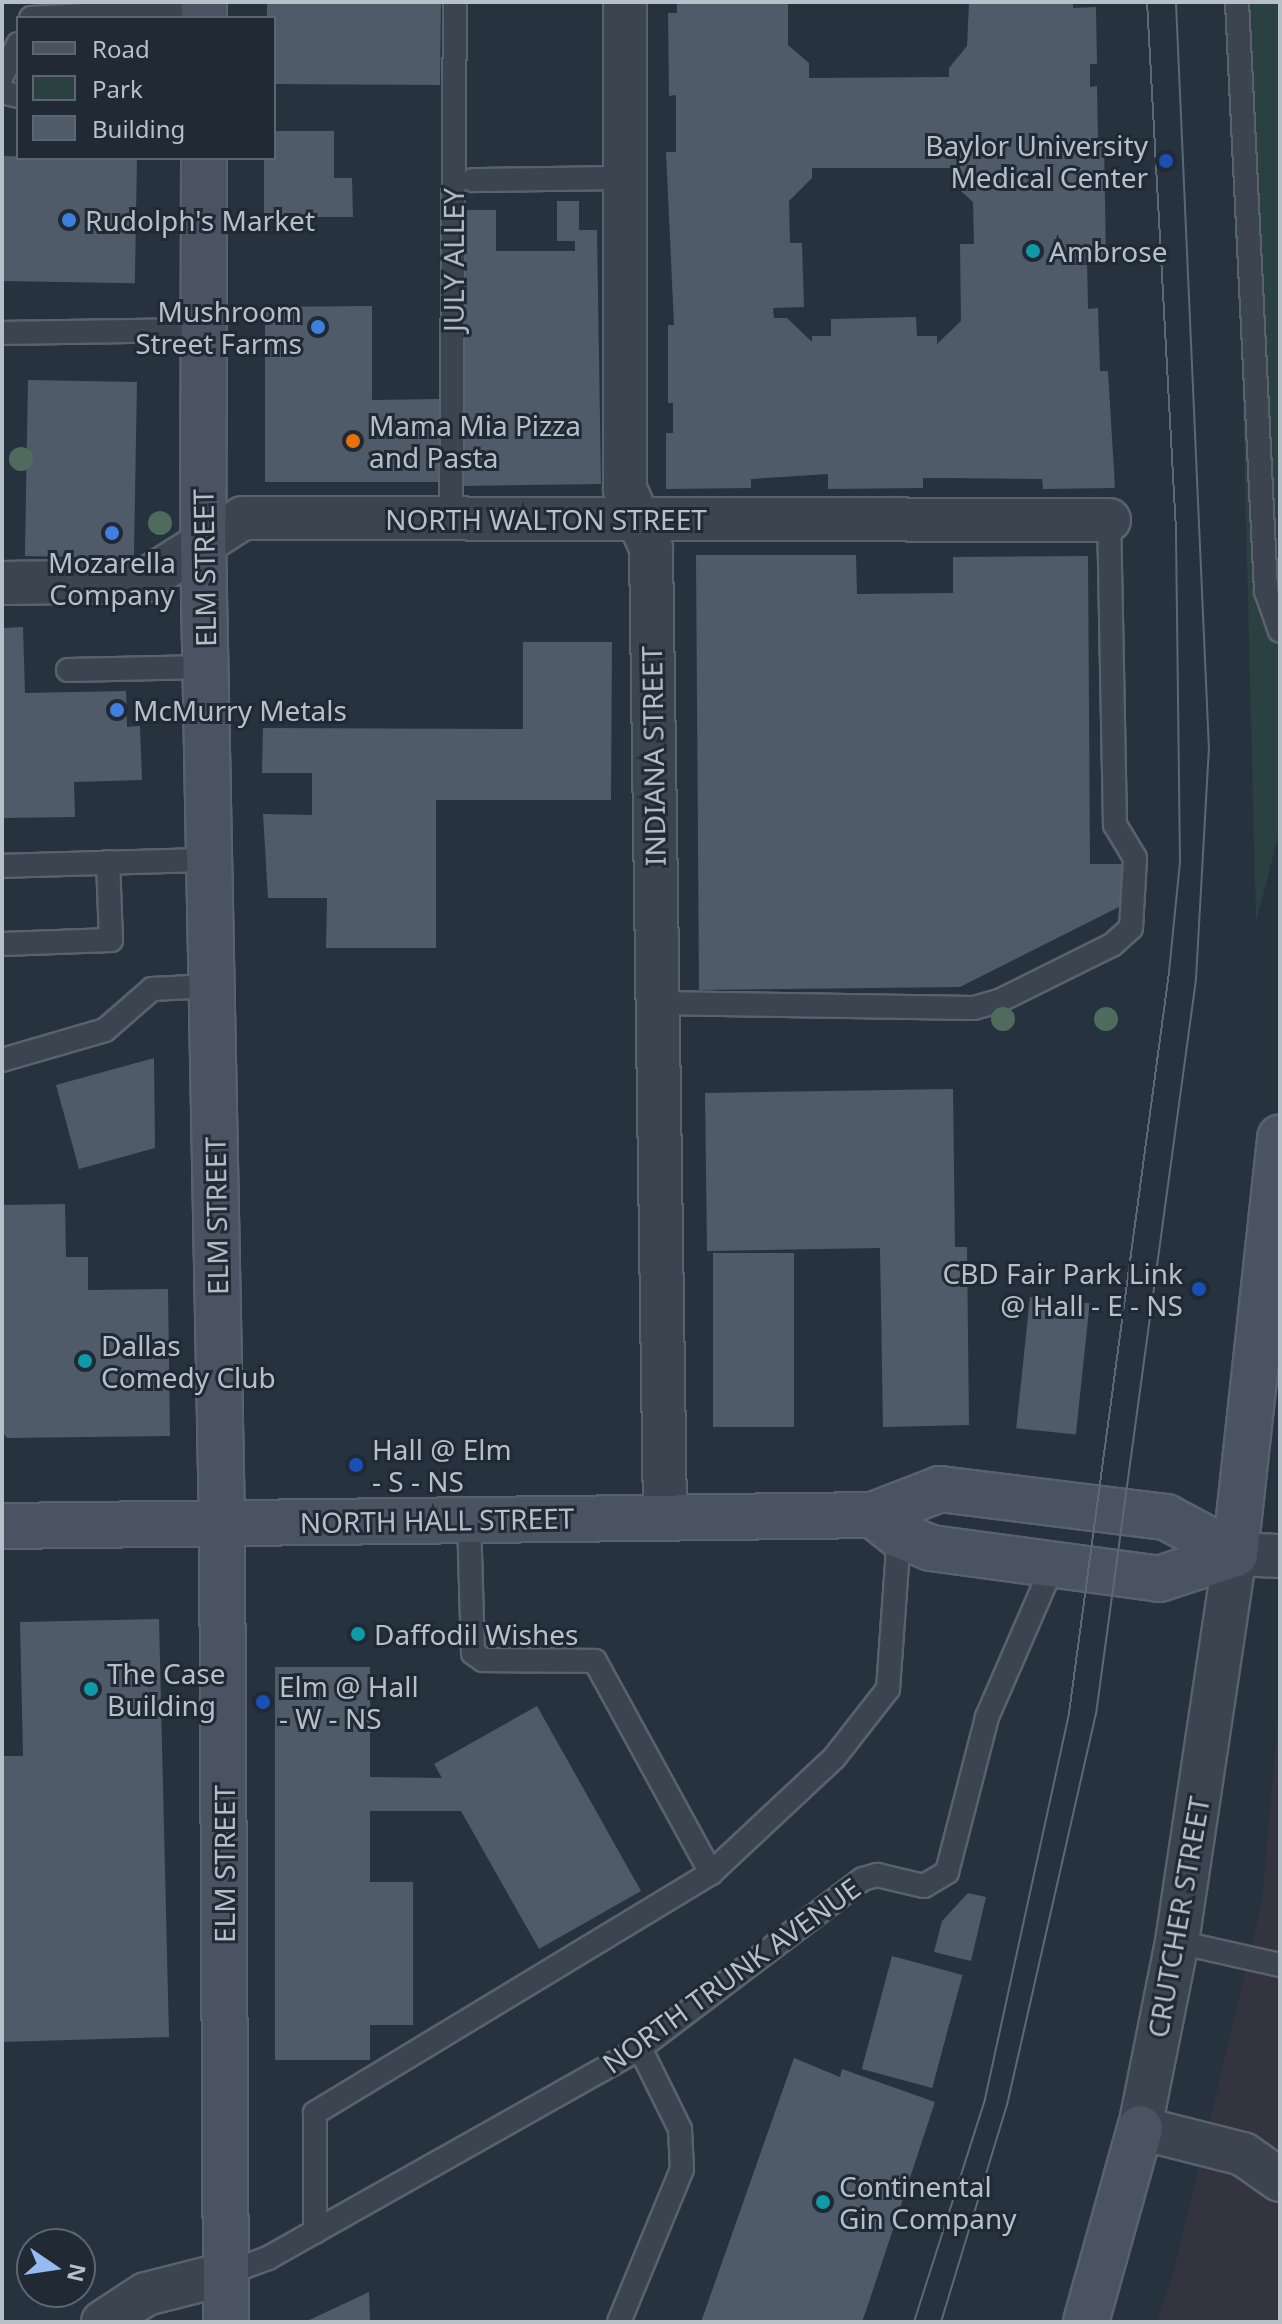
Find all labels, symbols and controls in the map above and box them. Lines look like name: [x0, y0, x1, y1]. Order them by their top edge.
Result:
legend: [16, 16, 276, 160]
text: Road: [92, 32, 150, 65]
text: Park: [92, 72, 143, 105]
text: Building: [92, 112, 185, 145]
place label: Baylor University Medical Center: [925, 128, 1148, 194]
marker: Baylor University Medical Center: [1155, 150, 1177, 172]
street label: JULY ALLEY: [436, 188, 470, 332]
place label: Rudolph's Market: [85, 203, 315, 237]
marker: Rudolph's Market: [60, 211, 78, 229]
place label: Ambrose: [1049, 234, 1167, 268]
marker: Ambrose: [1024, 242, 1042, 260]
place label: Mushroom Street Farms: [135, 294, 302, 360]
marker: Mushroom Street Farms: [309, 318, 327, 336]
place label: Mama Mia Pizza and Pasta: [369, 408, 581, 474]
marker: Mama Mia Pizza and Pasta: [344, 432, 362, 450]
street label: ELM STREET: [186, 489, 222, 647]
street label: NORTH WALTON STREET: [385, 502, 707, 536]
marker: Mozarella Company: [103, 524, 121, 542]
place label: Mozarella Company: [48, 545, 176, 611]
street label: INDIANA STREET: [634, 646, 672, 866]
place label: McMurry Metals: [133, 693, 347, 727]
marker: McMurry Metals: [108, 701, 126, 719]
street label: ELM STREET: [198, 1137, 234, 1295]
place label: CBD Fair Park Link @ Hall - E - NS: [942, 1256, 1183, 1322]
marker: CBD Fair Park Link @ Hall - E - NS: [1190, 1280, 1208, 1298]
place label: Dallas Comedy Club: [101, 1328, 276, 1394]
marker: Dallas Comedy Club: [76, 1352, 94, 1370]
place label: Hall @ Elm - S - NS: [372, 1432, 512, 1498]
marker: Hall @ Elm - S - NS: [347, 1456, 365, 1474]
street label: NORTH HALL STREET: [299, 1501, 575, 1539]
place label: Daffodil Wishes: [374, 1617, 578, 1651]
marker: Daffodil Wishes: [349, 1625, 367, 1643]
place label: The Case Building: [107, 1656, 226, 1722]
place label: Elm @ Hall - W - NS: [279, 1669, 419, 1735]
marker: The Case Building: [82, 1680, 100, 1698]
marker: Elm @ Hall - W - NS: [254, 1693, 272, 1711]
street label: ELM STREET: [207, 1785, 241, 1943]
street label: CRUTCHER STREET: [1140, 1794, 1216, 2040]
street label: NORTH TRUNK AVENUE: [596, 1870, 866, 2080]
place label: Continental Gin Company: [839, 2169, 1017, 2235]
marker: Continental Gin Company: [814, 2193, 832, 2211]
north arrow: [16, 2228, 96, 2308]
text: N: [61, 2261, 94, 2285]

